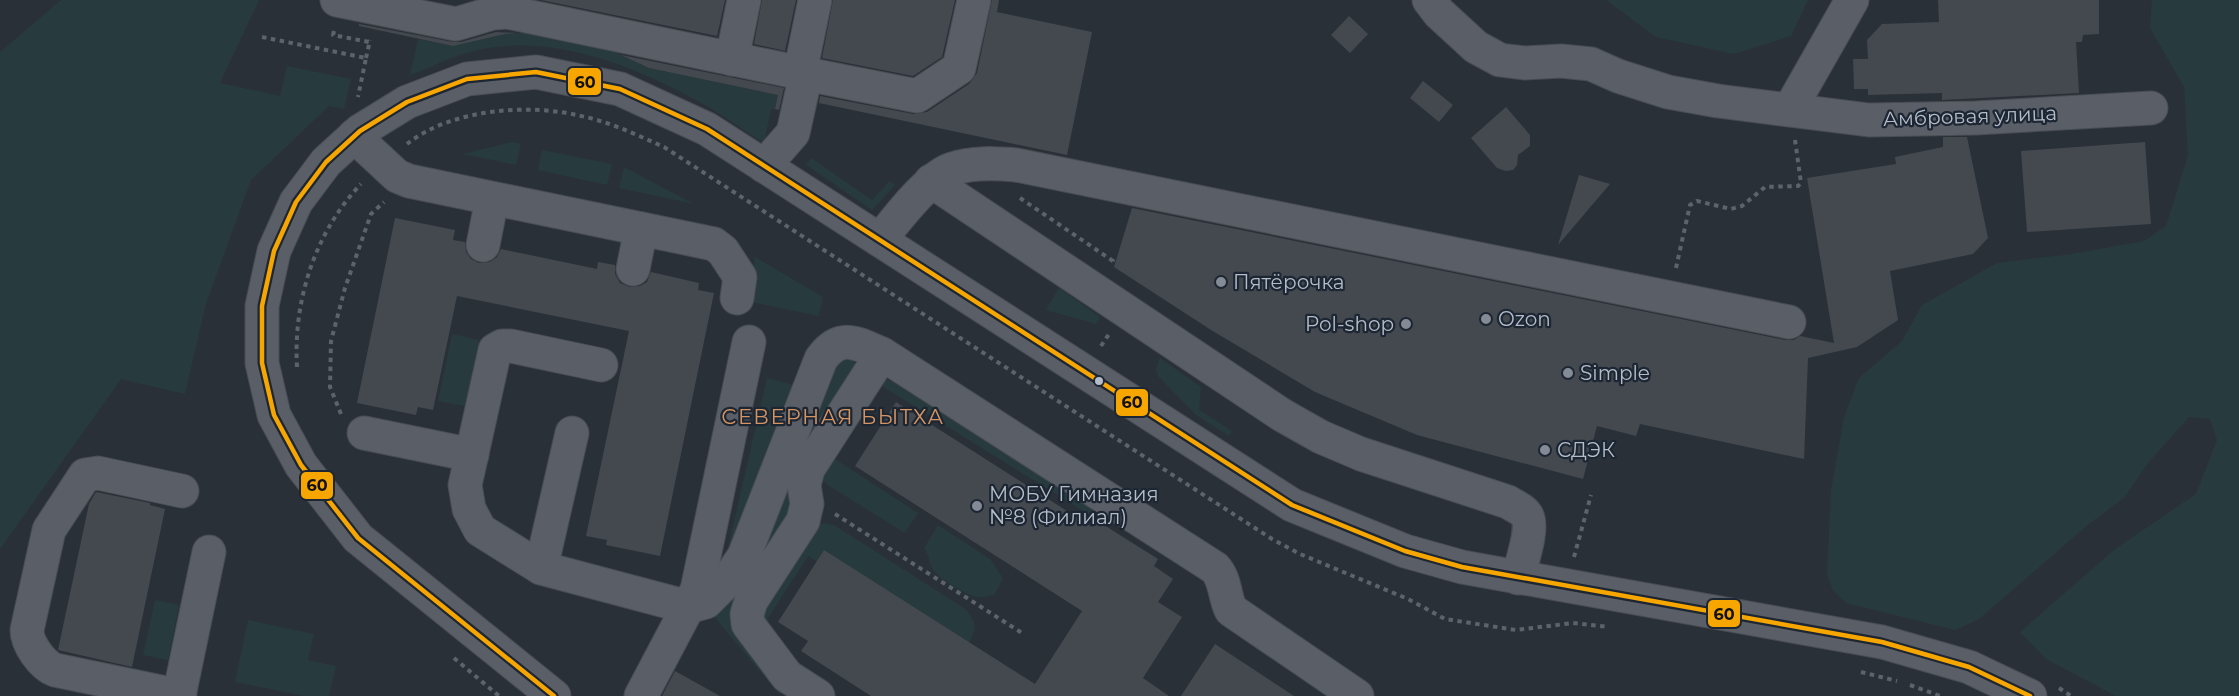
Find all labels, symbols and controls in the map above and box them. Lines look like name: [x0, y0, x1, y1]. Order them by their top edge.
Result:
line badge: 60: [567, 67, 602, 96]
text: 60: [574, 73, 596, 92]
street label: Амбровая улица: [1883, 101, 2057, 131]
place label: Пятёрочка: [1233, 270, 1344, 294]
marker: Пятёрочка: [1214, 275, 1228, 289]
place label: Ozon: [1498, 307, 1551, 331]
place label: Pol-shop: [1305, 312, 1394, 336]
marker: Ozon: [1479, 312, 1493, 326]
marker: Pol-shop: [1399, 317, 1413, 331]
place label: Simple: [1580, 361, 1650, 385]
marker: Simple: [1561, 366, 1575, 380]
unlabelled marker: [1093, 375, 1105, 387]
line badge: 60: [1115, 388, 1149, 417]
text: 60: [1121, 393, 1143, 412]
district label: СЕВЕРНАЯ БЫТХА: [721, 404, 945, 429]
place label: СДЭК: [1557, 438, 1615, 462]
marker: СДЭК: [1538, 443, 1552, 457]
line badge: 60: [300, 471, 334, 500]
text: 60: [306, 476, 328, 495]
place label: МОБУ Гимназия №8 (Филиал): [989, 482, 1159, 529]
marker: МОБУ Гимназия №8 (Филиал): [970, 499, 984, 513]
line badge: 60: [1707, 599, 1741, 628]
text: 60: [1713, 605, 1735, 624]

